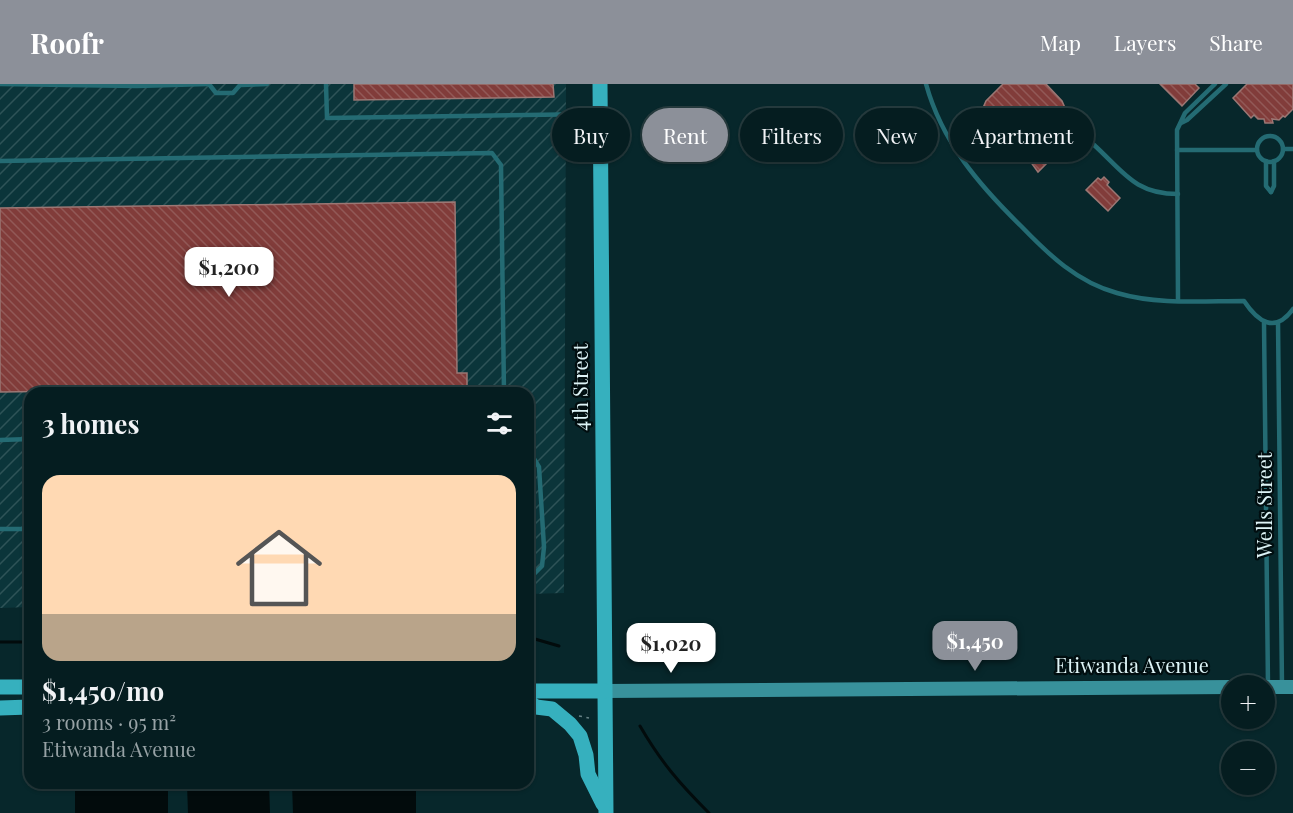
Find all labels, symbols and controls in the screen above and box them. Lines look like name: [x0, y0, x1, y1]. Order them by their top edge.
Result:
text: Roofr: [30, 24, 104, 61]
text: Map: [1040, 28, 1081, 56]
text: Layers: [1114, 28, 1176, 56]
text: Share: [1209, 28, 1263, 56]
chip: Buy: [552, 108, 630, 162]
chip: Rent: [642, 108, 728, 162]
chip: Filters: [740, 108, 843, 162]
chip: New: [855, 108, 938, 162]
chip: Apartment: [950, 108, 1094, 162]
pin: $1,200: [180, 247, 278, 298]
text: $1,200: [199, 253, 259, 280]
street label: 4th Street: [566, 342, 593, 431]
text: 3 homes: [42, 406, 139, 441]
icon: filters: [483, 407, 516, 440]
street label: Wells Street: [1250, 451, 1277, 559]
icon: home: [225, 514, 333, 622]
pin: $1,450: [926, 621, 1024, 672]
pin: $1,020: [622, 623, 720, 674]
text: $1,450: [946, 627, 1004, 654]
text: $1,020: [641, 629, 701, 656]
street label: Etiwanda Avenue: [1055, 651, 1209, 678]
text: $1,450/mo: [42, 673, 164, 708]
map controls: [1221, 675, 1275, 795]
button: +: [1221, 675, 1275, 729]
text: 3 rooms · 95 m²: [42, 708, 176, 735]
text: Etiwanda Avenue: [42, 735, 196, 762]
button: −: [1221, 741, 1275, 795]

